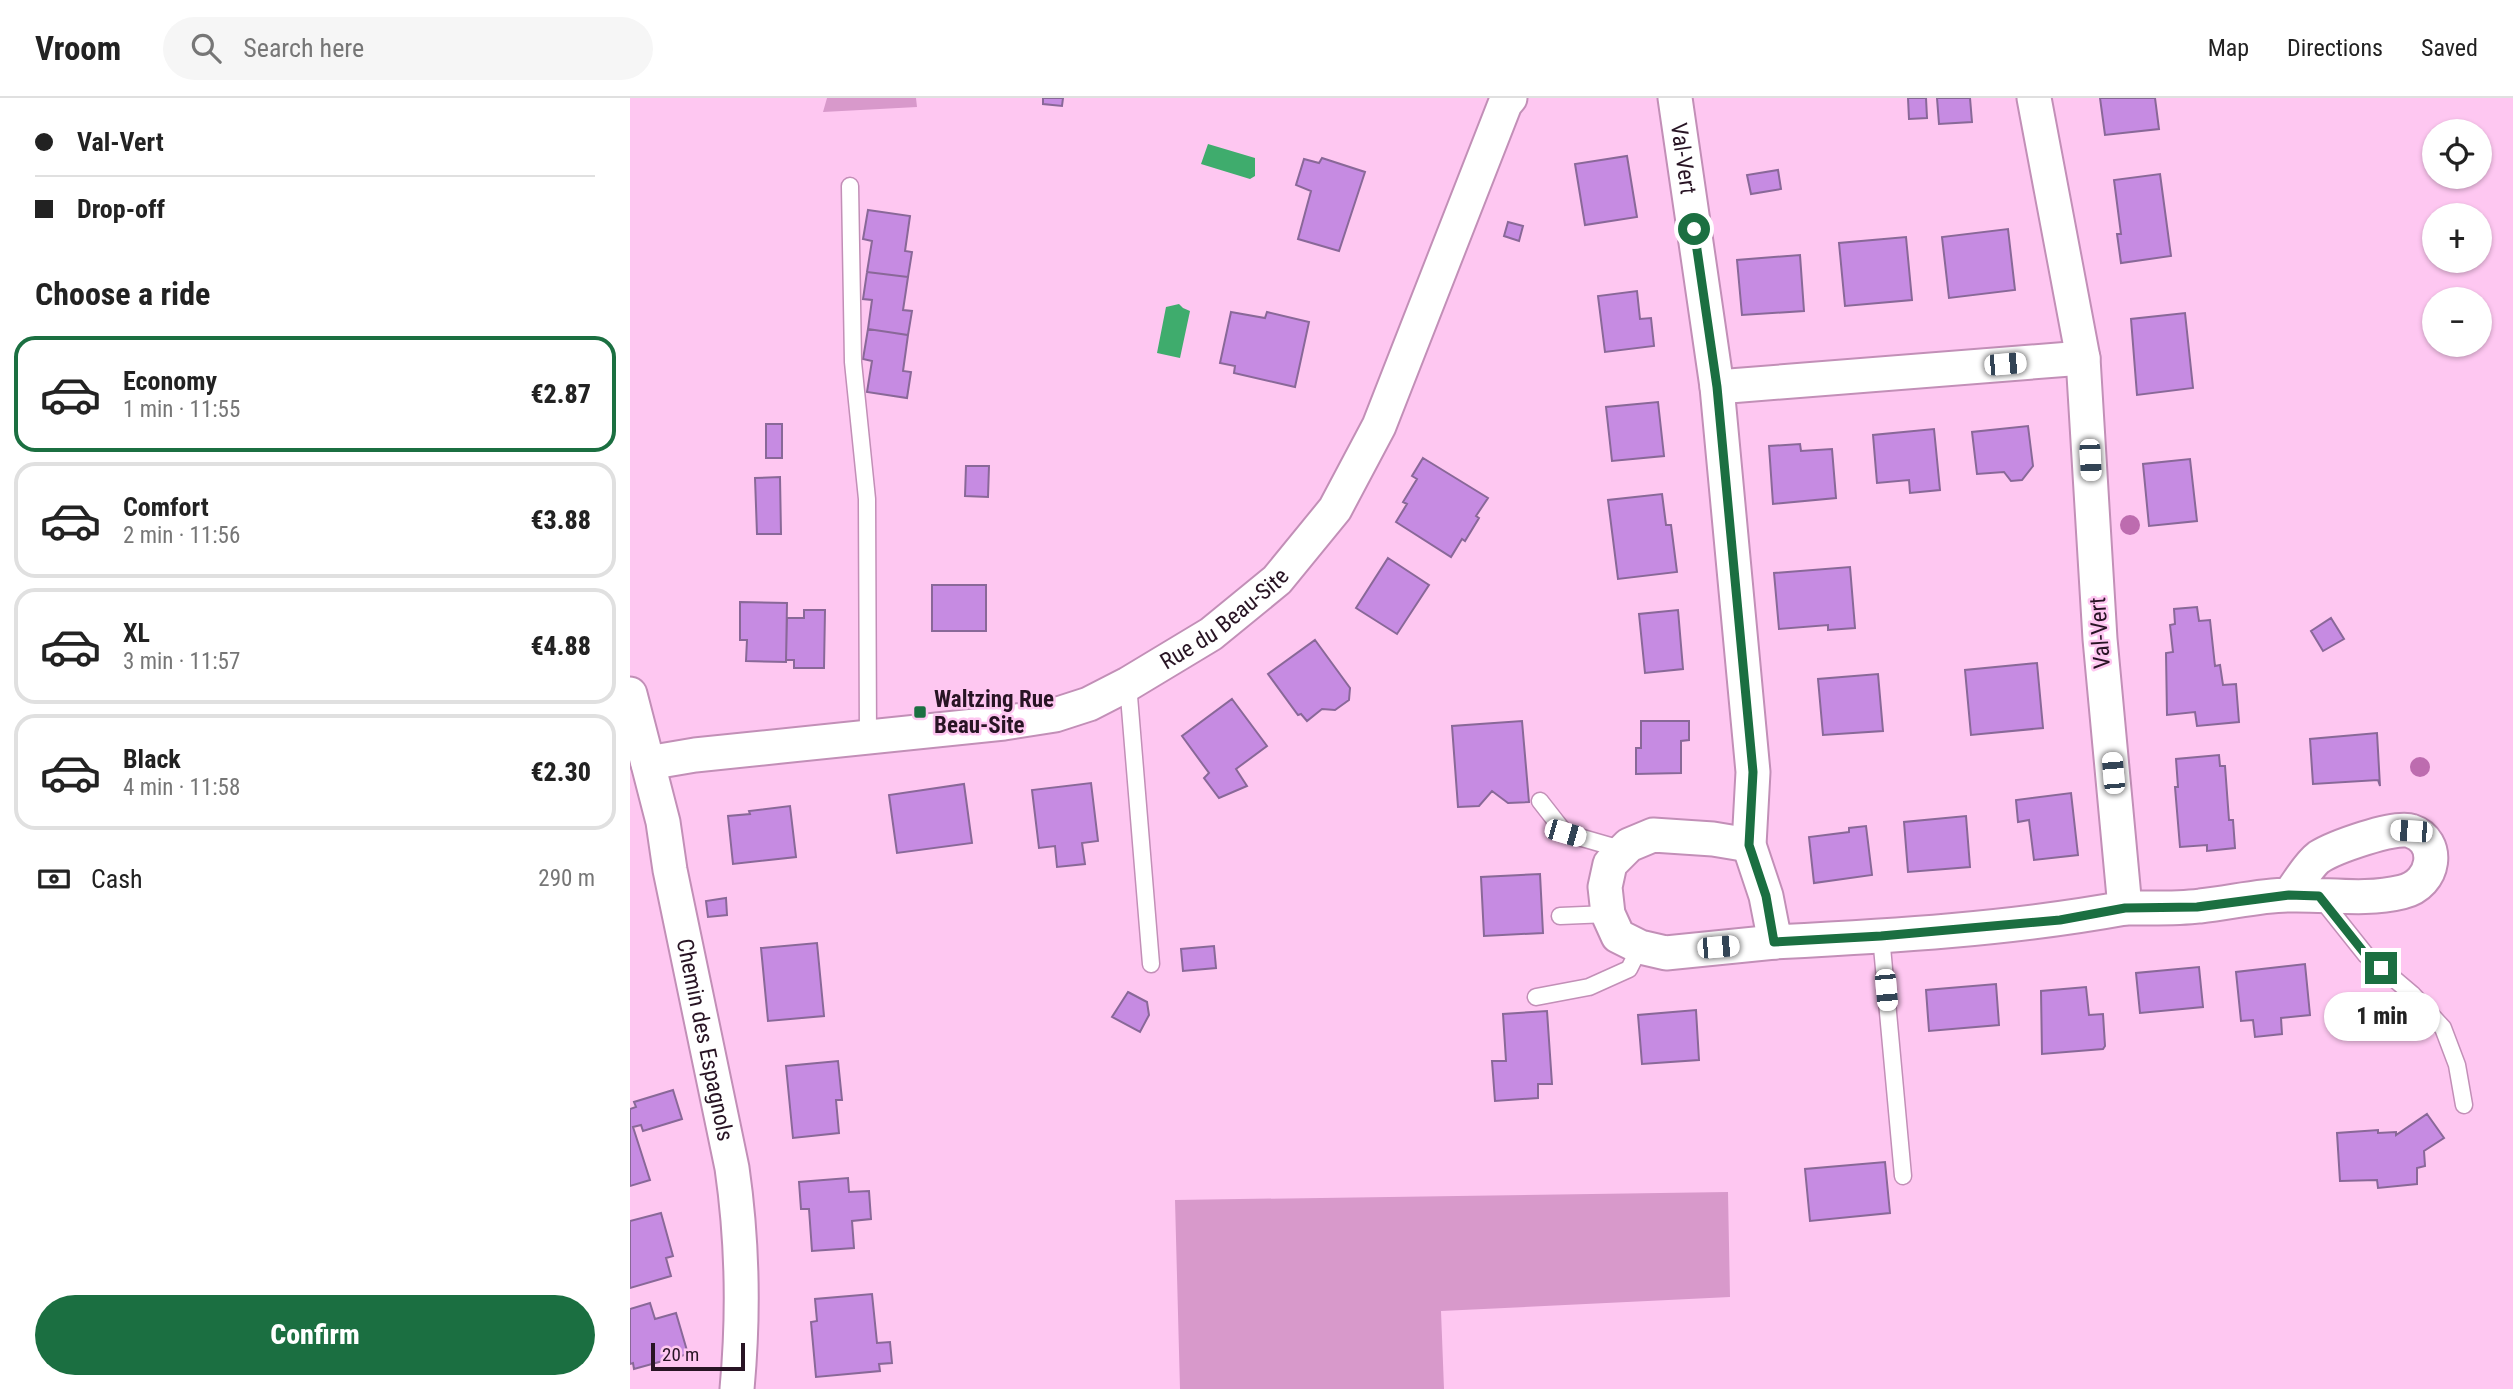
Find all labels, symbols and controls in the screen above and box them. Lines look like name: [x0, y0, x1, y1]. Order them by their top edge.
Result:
search box: [163, 17, 653, 80]
text: Vroom: [35, 29, 121, 68]
icon: search: [187, 29, 225, 67]
text: Search here: [243, 33, 364, 63]
text: Map: [2208, 34, 2249, 62]
text: Directions: [2287, 34, 2383, 62]
text: Saved: [2421, 34, 2478, 62]
map controls: [2422, 119, 2492, 357]
button: locate: [2422, 119, 2492, 189]
street label: Val-Vert: [1665, 121, 1702, 196]
text: Val-Vert: [77, 127, 164, 157]
text: Drop-off: [77, 194, 165, 224]
button: +: [2422, 203, 2492, 273]
route start: [1678, 213, 1710, 245]
text: Choose a ride: [35, 275, 210, 313]
button: −: [2422, 287, 2492, 357]
car: [1984, 352, 2027, 376]
icon: car: [39, 363, 102, 426]
text: Economy: [123, 366, 217, 396]
text: €2.87: [530, 379, 591, 409]
text: 1 min · 11:55: [123, 396, 240, 423]
car: [2079, 438, 2102, 482]
icon: car: [39, 489, 102, 552]
text: Comfort: [123, 492, 209, 522]
text: €3.88: [530, 505, 591, 535]
text: 2 min · 11:56: [123, 522, 240, 549]
street label: Rue du Beau-Site: [1155, 563, 1294, 675]
street label: Val-Vert: [2084, 596, 2116, 670]
icon: car: [39, 615, 102, 678]
text: XL: [123, 618, 150, 648]
text: €4.88: [530, 631, 591, 661]
text: 3 min · 11:57: [123, 648, 240, 675]
place label: Waltzing Rue Beau-Site: [934, 686, 1054, 739]
marker: Waltzing Rue Beau-Site: [912, 704, 928, 720]
icon: car: [39, 741, 102, 804]
text: Black: [123, 744, 181, 774]
car: [2101, 751, 2126, 795]
text: €2.30: [530, 757, 591, 787]
text: 4 min · 11:58: [123, 774, 240, 801]
car: [1542, 817, 1589, 849]
car: [2390, 819, 2433, 843]
icon: cash: [35, 860, 73, 898]
text: Cash: [91, 864, 143, 894]
text: 290 m: [538, 865, 595, 892]
car: [1697, 935, 1740, 959]
street label: Chemin des Espagnols: [671, 936, 740, 1143]
route end: [2365, 952, 2397, 984]
car: [1874, 968, 1899, 1012]
callout: 1 min: [2323, 992, 2439, 1042]
text: 1 min: [2356, 1003, 2408, 1030]
button: Confirm: [35, 1295, 595, 1375]
scale bar: [651, 1340, 746, 1372]
text: 20 m: [662, 1343, 699, 1366]

